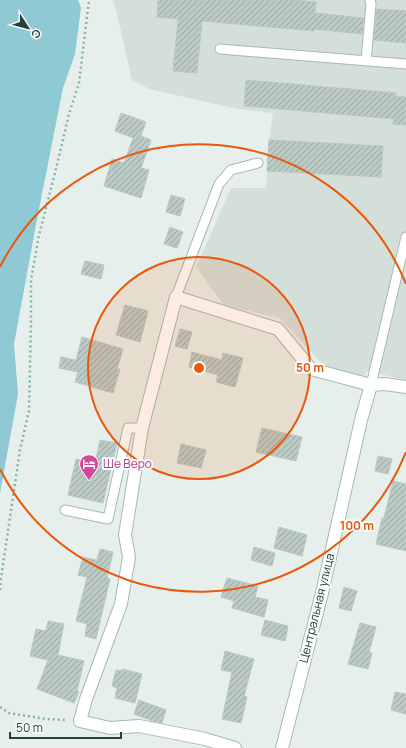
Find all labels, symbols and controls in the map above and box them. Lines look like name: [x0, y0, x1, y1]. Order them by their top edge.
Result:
north arrow: [8, 8, 48, 48]
text: С: [28, 26, 45, 42]
text: 50 m: [296, 359, 324, 376]
centre of rings: [192, 361, 206, 375]
hotel icon: Ше Веро: [78, 453, 100, 481]
place label: Ше Веро: [103, 455, 152, 472]
text: 100 m: [340, 517, 374, 534]
street label: Центральная улица: [295, 551, 338, 664]
scale bar: [10, 714, 121, 740]
text: 50 m: [16, 719, 43, 736]

